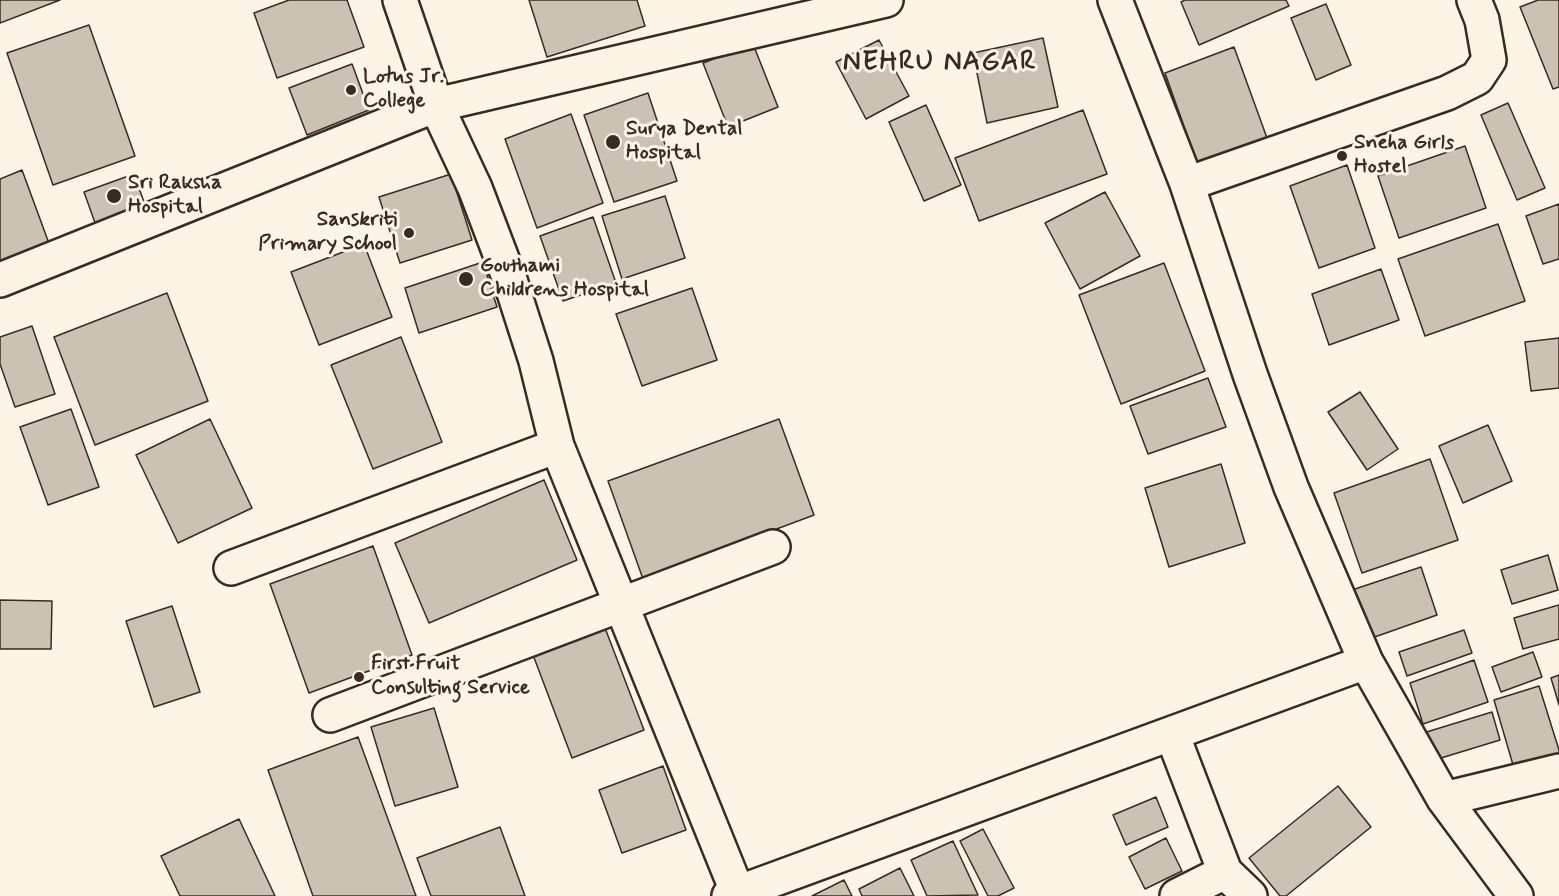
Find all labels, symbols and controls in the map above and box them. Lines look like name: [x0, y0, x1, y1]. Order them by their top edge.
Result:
district label: NEHRU NAGAR: [841, 47, 1039, 79]
place label: Lotus Jr. College: [363, 65, 444, 115]
marker: Lotus Jr. College: [344, 83, 358, 97]
place label: Surya Dental Hospital: [626, 117, 742, 167]
place label: Sneha Girls Hostel: [1354, 131, 1454, 181]
marker: Surya Dental Hospital: [604, 133, 622, 151]
marker: Sneha Girls Hostel: [1335, 149, 1349, 163]
place label: Sri Raksha Hospital: [128, 171, 222, 221]
marker: Sri Raksha Hospital: [105, 187, 123, 205]
place label: Sanskriti Primary School: [258, 208, 397, 258]
marker: Sanskriti Primary School: [402, 226, 416, 240]
place label: Gouthami Childrens Hospital: [480, 254, 649, 304]
marker: Gouthami Childrens Hospital: [457, 270, 475, 288]
place label: First Fruit Consulting Service: [371, 652, 530, 702]
marker: First Fruit Consulting Service: [352, 670, 366, 684]

